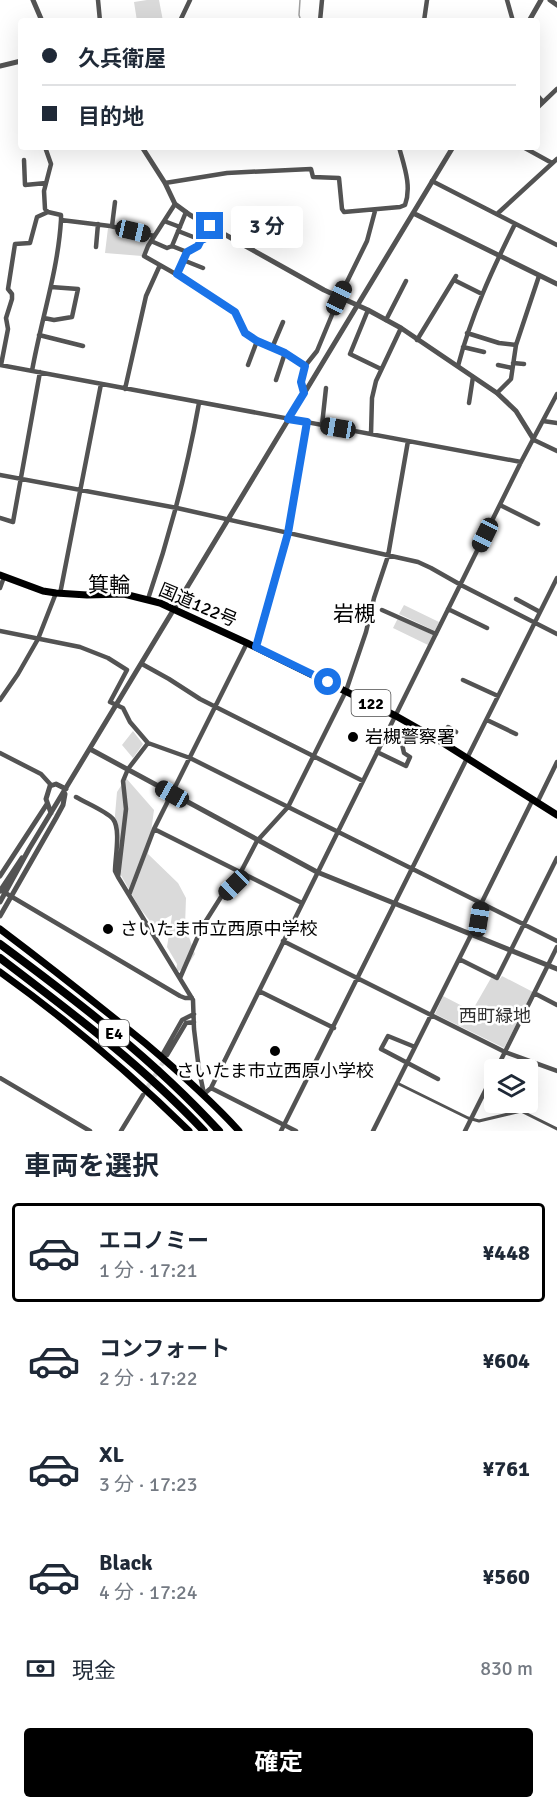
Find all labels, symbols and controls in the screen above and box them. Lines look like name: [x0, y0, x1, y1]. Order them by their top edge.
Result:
text: 久兵衛屋: [78, 45, 166, 72]
text: 目的地: [78, 103, 144, 130]
callout: 3 分: [231, 205, 303, 247]
route end: [196, 212, 223, 239]
text: 3 分: [249, 214, 285, 239]
car: [113, 218, 153, 244]
car: [323, 278, 355, 318]
car: [319, 416, 357, 440]
car: [469, 515, 501, 555]
district label: 箕輪: [88, 572, 130, 598]
street label: 国道122号: [155, 579, 241, 631]
district label: 岩槻: [333, 601, 375, 627]
route start: [314, 668, 341, 695]
road number: 122: [352, 690, 391, 716]
place label: 岩槻警察署: [365, 726, 455, 748]
marker: 岩槻警察署: [346, 730, 360, 744]
car: [152, 777, 192, 811]
car: [215, 866, 253, 904]
car: [467, 900, 491, 938]
place label: さいたま市立西原中学校: [120, 918, 317, 940]
marker: さいたま市立西原中学校: [101, 922, 115, 936]
park label: 西町緑地: [459, 1005, 531, 1027]
road number: E4: [99, 1020, 129, 1046]
marker: さいたま市立西原小学校: [268, 1044, 282, 1058]
map controls: [484, 1059, 538, 1113]
button: layers: [484, 1059, 538, 1113]
place label: さいたま市立西原小学校: [176, 1060, 374, 1082]
text: 車両を選択: [24, 1150, 159, 1183]
icon: car: [27, 1226, 81, 1280]
text: エコノミー: [99, 1227, 209, 1254]
text: ¥448: [482, 1239, 530, 1266]
text: 1 分 · 17:21: [99, 1258, 198, 1283]
icon: car: [27, 1334, 81, 1388]
text: コンフォート: [99, 1335, 230, 1362]
text: ¥604: [482, 1347, 530, 1374]
text: 2 分 · 17:22: [99, 1366, 198, 1391]
text: XL: [99, 1441, 124, 1468]
icon: car: [27, 1442, 81, 1496]
text: ¥761: [482, 1455, 530, 1482]
text: 3 分 · 17:23: [99, 1472, 198, 1497]
text: Black: [99, 1549, 153, 1576]
icon: car: [27, 1550, 81, 1604]
text: ¥560: [482, 1563, 530, 1590]
text: 4 分 · 17:24: [99, 1580, 198, 1605]
icon: cash: [24, 1652, 57, 1685]
text: 830 m: [480, 1656, 533, 1681]
text: 現金: [72, 1657, 116, 1684]
button: 確定: [24, 1728, 533, 1797]

